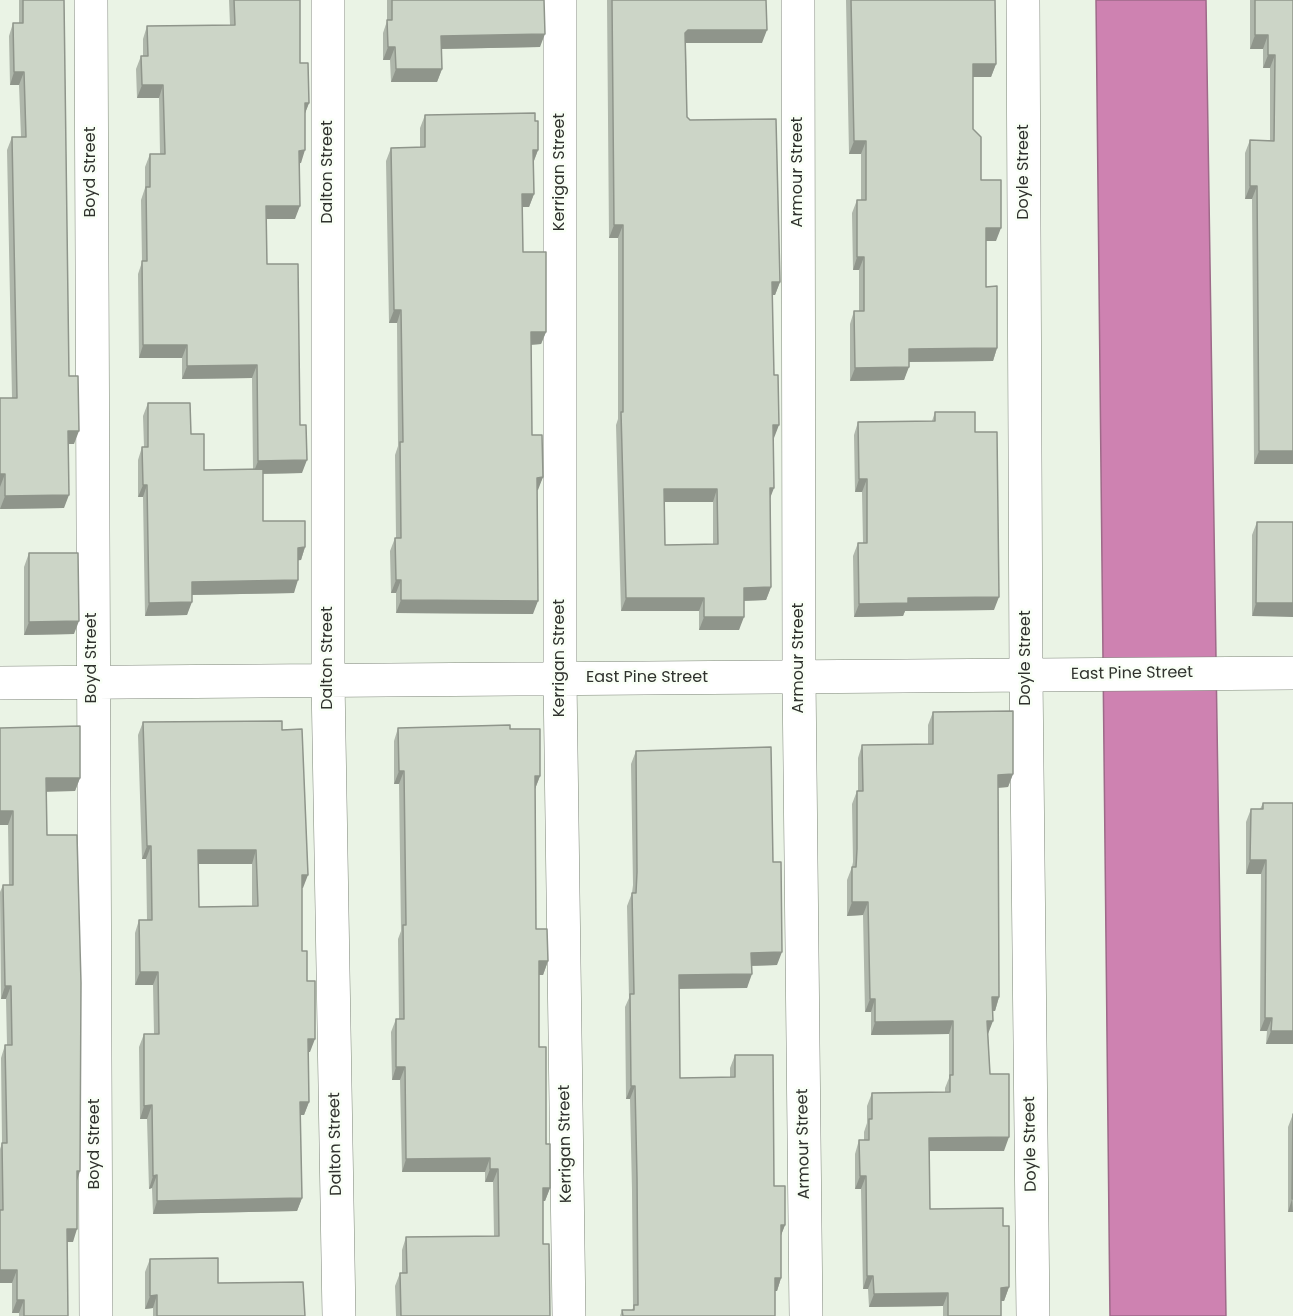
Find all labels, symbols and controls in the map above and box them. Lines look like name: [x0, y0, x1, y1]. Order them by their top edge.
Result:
street label: Kerrigan Street: [550, 113, 570, 231]
street label: Armour Street: [788, 117, 808, 227]
street label: Dalton Street: [318, 120, 338, 224]
street label: Doyle Street: [1014, 124, 1034, 220]
street label: Boyd Street: [81, 127, 101, 217]
street label: Kerrigan Street: [550, 599, 570, 717]
street label: Armour Street: [789, 603, 809, 713]
street label: Dalton Street: [318, 606, 338, 710]
street label: Doyle Street: [1016, 610, 1036, 706]
street label: Boyd Street: [82, 613, 102, 703]
street label: East Pine Street: [1071, 663, 1193, 685]
street label: East Pine Street: [586, 668, 708, 688]
street label: Kerrigan Street: [555, 1085, 577, 1203]
street label: Armour Street: [793, 1088, 815, 1200]
street label: Dalton Street: [325, 1092, 347, 1196]
street label: Doyle Street: [1021, 1096, 1041, 1192]
street label: Boyd Street: [85, 1099, 105, 1189]

